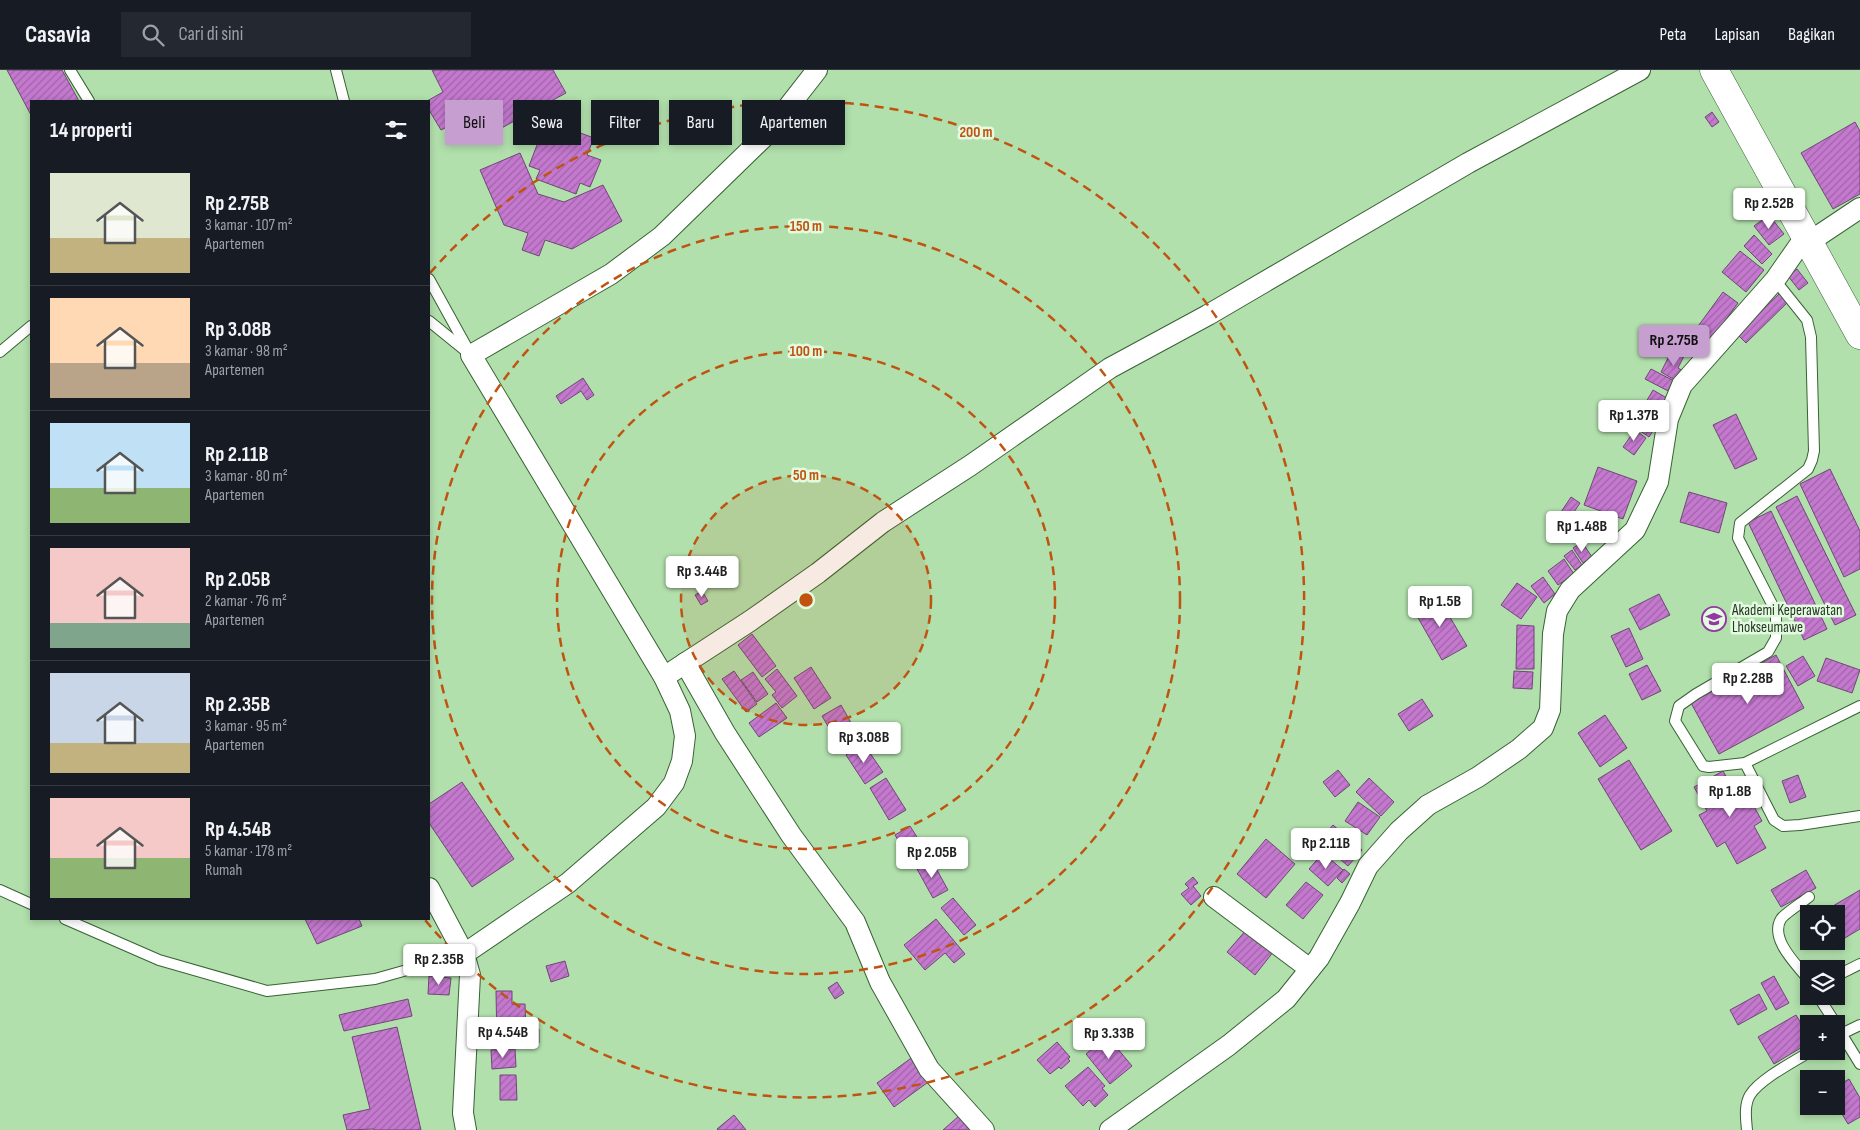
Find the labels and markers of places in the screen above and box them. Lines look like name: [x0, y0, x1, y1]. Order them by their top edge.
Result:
pin: Rp 2.52B: [1717, 188, 1821, 230]
pin: Rp 2.75B: [1622, 324, 1726, 367]
pin: Rp 1.37B: [1582, 400, 1686, 442]
pin: Rp 1.48B: [1530, 510, 1634, 553]
pin: Rp 3.44B: [650, 556, 754, 598]
pin: Rp 1.5B: [1394, 586, 1486, 628]
centre of rings: [797, 591, 815, 609]
place label: Akademi Keperawatan Lhokseumawe: [1731, 601, 1842, 637]
school or university icon: Akademi Keperawatan Lhokseumawe: [1701, 606, 1727, 632]
pin: Rp 2.28B: [1696, 662, 1800, 705]
pin: Rp 3.08B: [812, 722, 916, 764]
pin: Rp 1.8B: [1684, 776, 1776, 818]
pin: Rp 2.11B: [1274, 828, 1378, 870]
pin: Rp 2.05B: [880, 836, 984, 879]
pin: Rp 2.35B: [387, 944, 491, 986]
pin: Rp 4.54B: [451, 1016, 555, 1059]
pin: Rp 3.33B: [1057, 1018, 1161, 1060]

